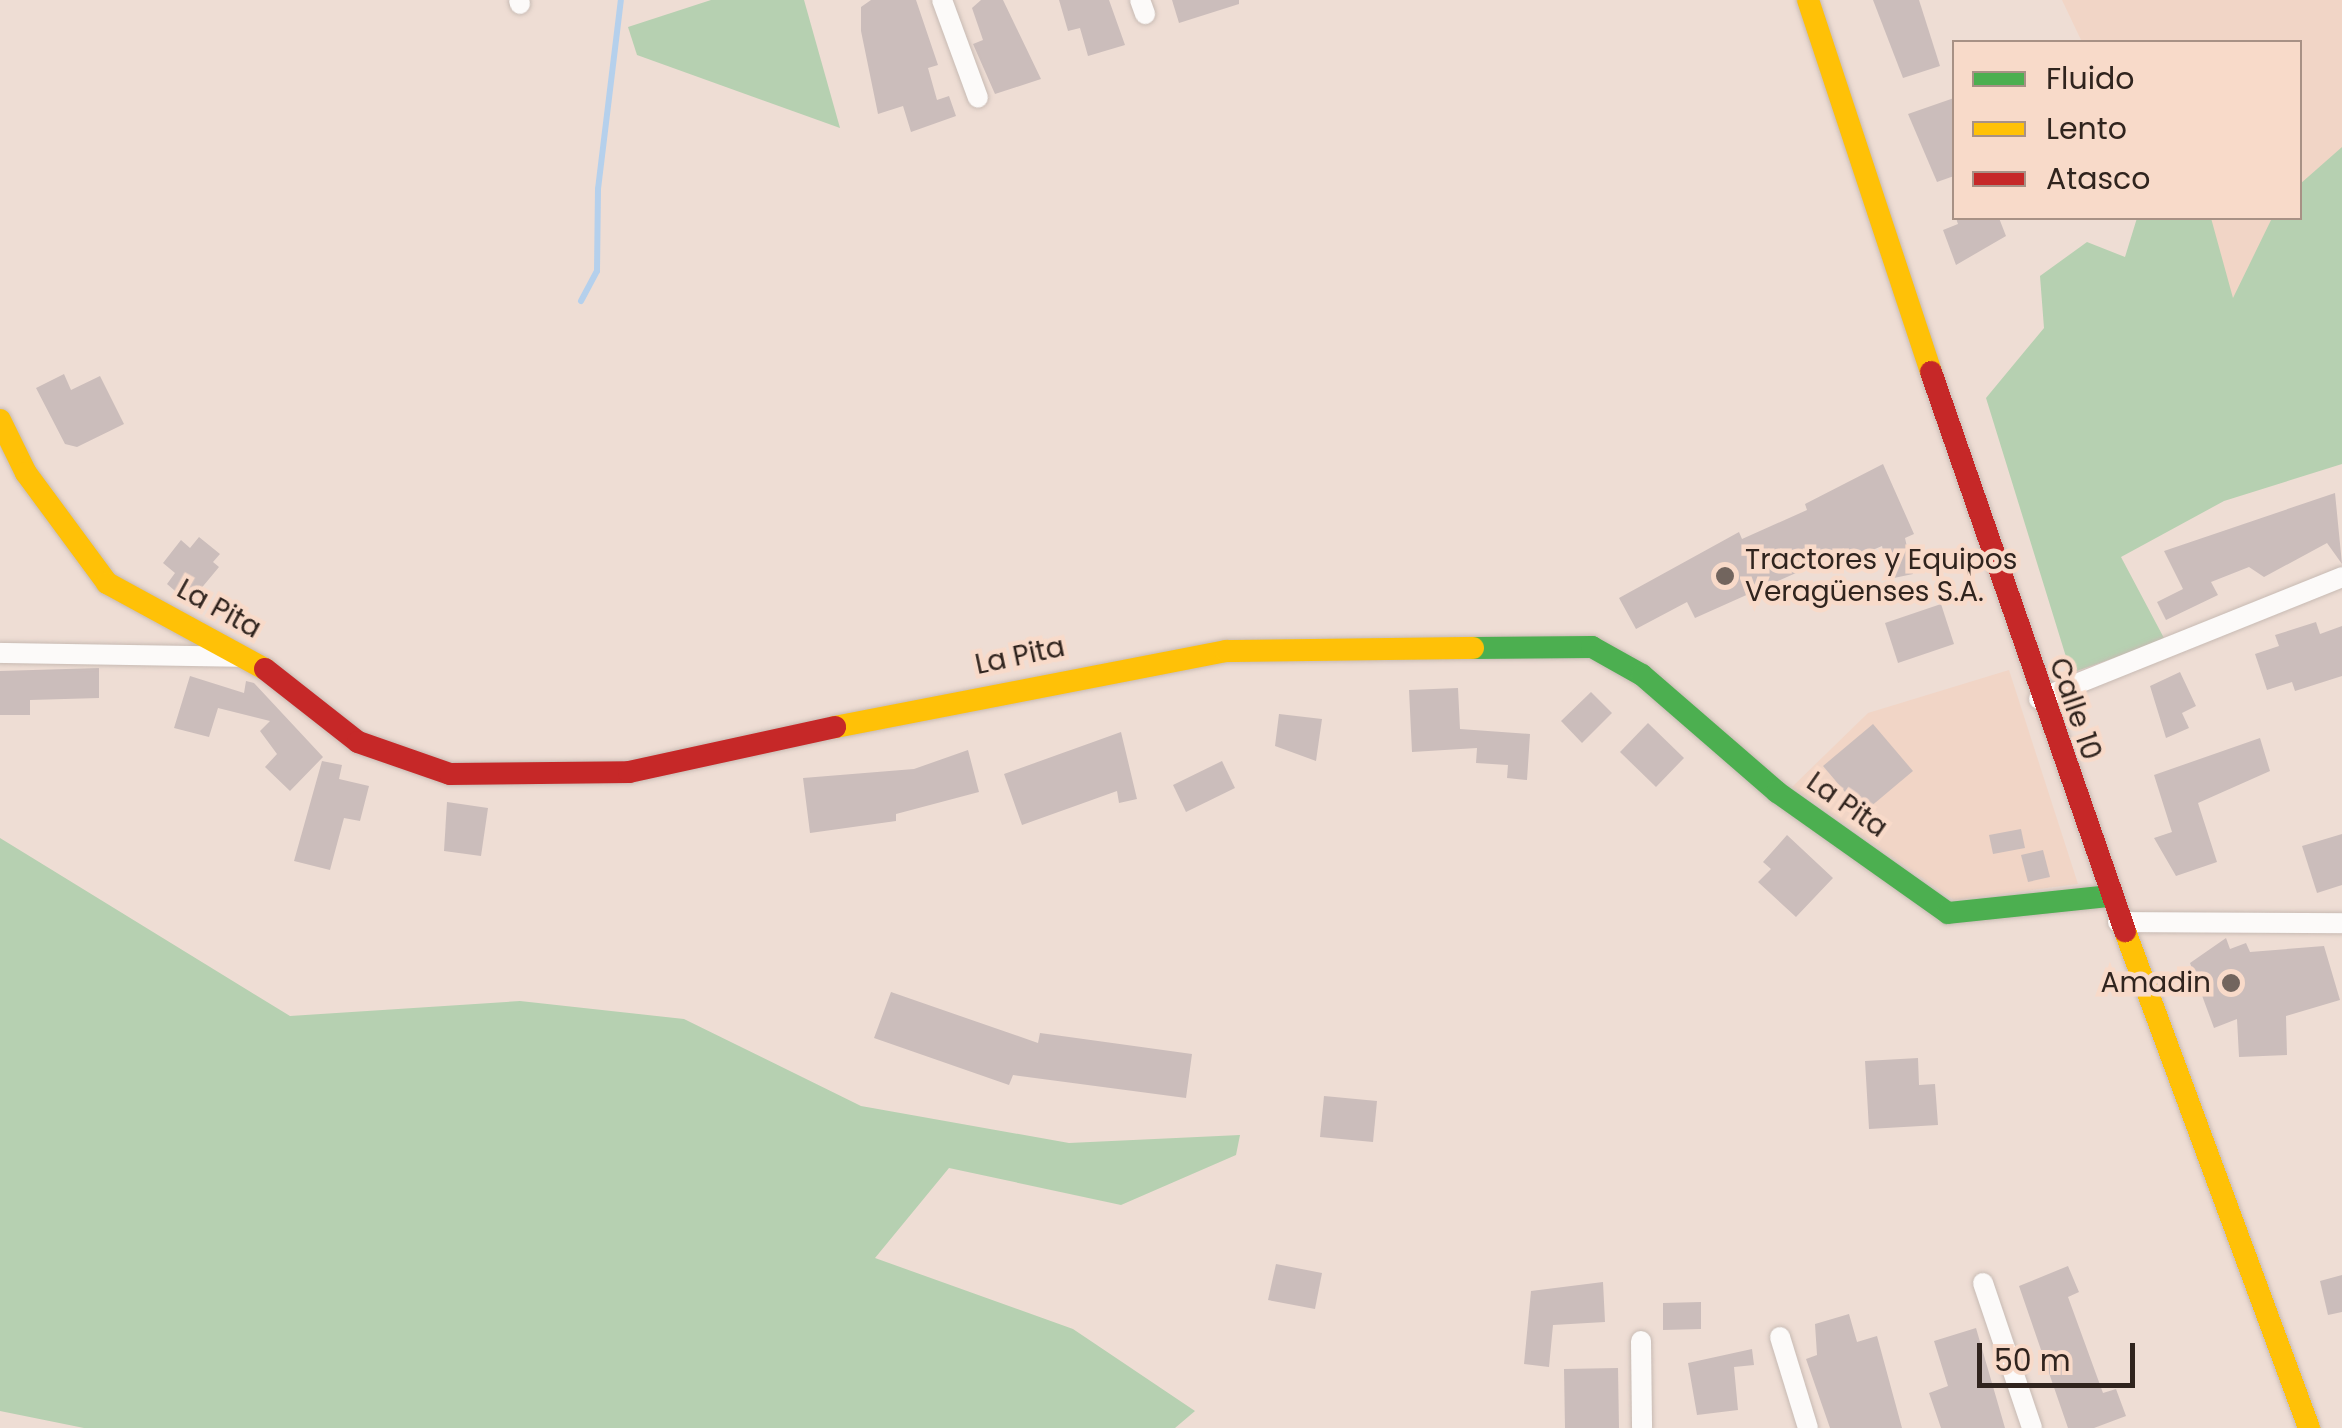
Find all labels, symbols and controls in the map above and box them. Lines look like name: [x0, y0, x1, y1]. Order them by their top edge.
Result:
legend: [1952, 40, 2302, 220]
text: Fluido: [2046, 57, 2135, 100]
text: Lento: [2046, 107, 2127, 150]
text: Atasco: [2046, 157, 2151, 200]
place label: Tractores y Equipos Veragüenses S.A.: [1745, 543, 2017, 609]
marker: Tractores y Equipos Veragüenses S.A.: [1714, 565, 1736, 587]
street label: La Pita: [171, 572, 267, 646]
street label: La Pita: [972, 630, 1068, 682]
street label: Calle 10: [2042, 654, 2108, 764]
street label: La Pita: [1800, 765, 1894, 845]
place label: Amadin: [2101, 966, 2211, 1000]
marker: Amadin: [2220, 972, 2242, 994]
scale bar: [1982, 1323, 2140, 1385]
text: 50 m: [1994, 1339, 2071, 1382]

